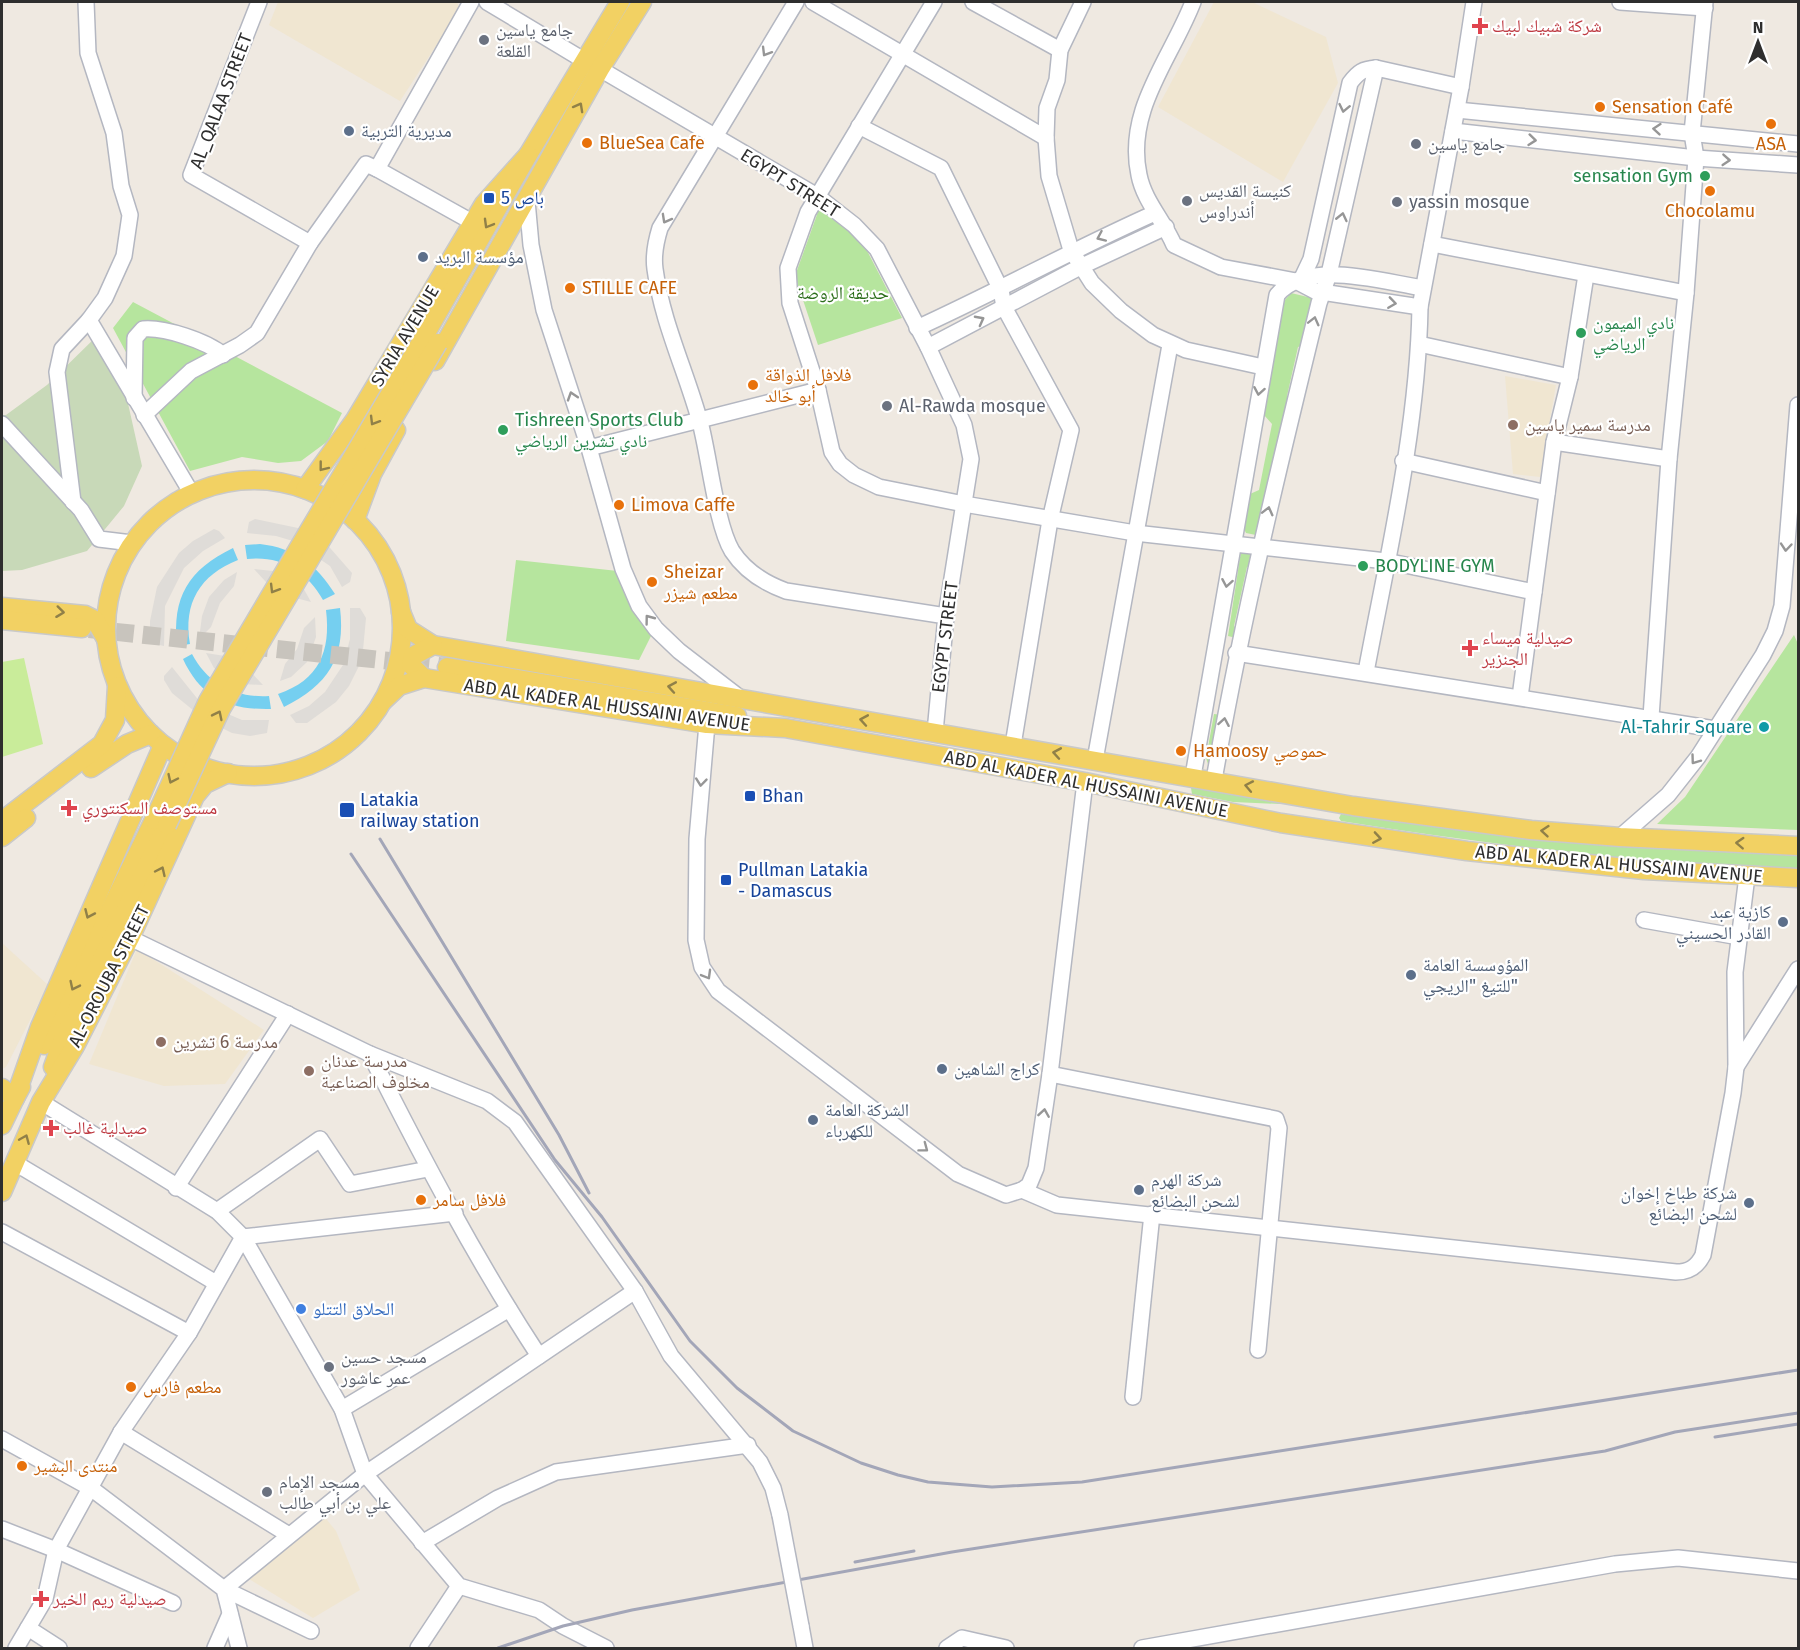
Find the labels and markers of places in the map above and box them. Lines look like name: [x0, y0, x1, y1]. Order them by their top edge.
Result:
place label: شركة شبيك لبيك: [1492, 15, 1602, 37]
place label: جامع ياسين القلعة: [496, 19, 573, 62]
marker: شركة شبيك لبيك: [1473, 19, 1487, 33]
marker: جامع ياسين القلعة: [477, 33, 491, 47]
place label: Sensation Café: [1612, 96, 1733, 118]
marker: Sensation Café: [1593, 100, 1607, 114]
marker: ASA: [1764, 117, 1778, 131]
place label: مديرية التربية: [361, 120, 452, 142]
marker: مديرية التربية: [342, 124, 356, 138]
place label: BlueSea Cafe: [599, 132, 705, 154]
place label: جامع ياسين: [1428, 133, 1505, 156]
place label: ASA: [1756, 133, 1787, 155]
marker: BlueSea Cafe: [580, 136, 594, 150]
marker: جامع ياسين: [1409, 137, 1423, 151]
place label: sensation Gym: [1573, 165, 1693, 187]
marker: sensation Gym: [1698, 169, 1712, 183]
place label: كنيسة القديس أندراوس: [1199, 180, 1292, 223]
marker: Chocolamu: [1703, 184, 1717, 198]
place label: باص 5: [501, 187, 544, 209]
marker: باص 5: [482, 191, 496, 205]
place label: yassin mosque: [1409, 191, 1530, 213]
marker: كنيسة القديس أندراوس: [1180, 194, 1194, 208]
marker: yassin mosque: [1390, 195, 1404, 209]
place label: Chocolamu: [1665, 200, 1755, 222]
place label: مؤسسة البريد: [435, 246, 524, 268]
marker: مؤسسة البريد: [416, 250, 430, 264]
place label: STILLE CAFE: [582, 277, 677, 299]
marker: STILLE CAFE: [563, 281, 577, 295]
place label: نادي الميمون الرياضي: [1593, 312, 1674, 359]
marker: نادي الميمون الرياضي: [1574, 326, 1588, 340]
place label: فلافل الذواقة أبو خالد: [765, 364, 852, 407]
marker: فلافل الذواقة أبو خالد: [746, 378, 760, 392]
place label: Al-Rawda mosque: [899, 395, 1046, 417]
marker: Al-Rawda mosque: [880, 399, 894, 413]
place label: Tishreen Sports Club نادي تشرين الرياضي: [515, 409, 684, 456]
place label: مدرسة سمير ياسين: [1525, 414, 1651, 436]
marker: مدرسة سمير ياسين: [1506, 418, 1520, 432]
marker: Tishreen Sports Club نادي تشرين الرياضي: [496, 423, 510, 437]
place label: Limova Caffe: [631, 494, 735, 516]
marker: Limova Caffe: [612, 498, 626, 512]
place label: BODYLINE GYM: [1375, 555, 1495, 577]
marker: BODYLINE GYM: [1356, 559, 1370, 573]
place label: Sheizar مطعم شيزر: [663, 561, 738, 605]
marker: Sheizar مطعم شيزر: [645, 575, 659, 589]
place label: صيدلية ميساء الجنزير: [1481, 627, 1573, 670]
marker: صيدلية ميساء الجنزير: [1463, 641, 1477, 655]
place label: Al-Tahrir Square: [1621, 716, 1752, 738]
marker: Al-Tahrir Square: [1757, 720, 1771, 734]
place label: Hamoosy حموصي: [1193, 740, 1327, 766]
marker: Hamoosy حموصي: [1174, 744, 1188, 758]
place label: Bhan: [762, 785, 804, 807]
place label: Latakia railway station: [360, 789, 480, 832]
marker: Bhan: [743, 789, 757, 803]
place label: مستوصف السكنتوري: [82, 797, 217, 823]
marker: مستوصف السكنتوري: [60, 799, 78, 817]
marker: Latakia railway station: [338, 801, 356, 819]
place label: Pullman Latakia - Damascus: [738, 859, 868, 902]
marker: Pullman Latakia - Damascus: [719, 873, 733, 887]
place label: كازية عبد القادر الحسيني: [1676, 901, 1772, 948]
marker: كازية عبد القادر الحسيني: [1776, 915, 1790, 929]
place label: المؤوسسة العامة للتيغ "الريجي": [1423, 954, 1529, 1001]
marker: المؤوسسة العامة للتيغ "الريجي": [1404, 968, 1418, 982]
place label: مدرسة 6 تشرين: [173, 1031, 278, 1053]
marker: مدرسة 6 تشرين: [154, 1035, 168, 1049]
place label: مدرسة عدنان مخلوف الصناعية: [321, 1050, 430, 1093]
place label: كراج الشاهين: [954, 1058, 1041, 1081]
marker: كراج الشاهين: [935, 1062, 949, 1076]
marker: مدرسة عدنان مخلوف الصناعية: [302, 1064, 316, 1078]
place label: الشركة العامة للكهرباء: [825, 1099, 909, 1142]
marker: الشركة العامة للكهرباء: [806, 1113, 820, 1127]
place label: صيدلية غالب: [63, 1117, 148, 1139]
marker: صيدلية غالب: [44, 1121, 58, 1135]
place label: شركة الهرم لشحن البضائع: [1151, 1169, 1240, 1213]
place label: شركة طباخ إخوان لشحن البضائع: [1621, 1182, 1737, 1226]
marker: شركة الهرم لشحن البضائع: [1132, 1183, 1146, 1197]
place label: فلافل سامر: [432, 1189, 506, 1211]
marker: فلافل سامر: [414, 1193, 428, 1207]
marker: شركة طباخ إخوان لشحن البضائع: [1742, 1196, 1756, 1210]
place label: الحلاق التتلو: [313, 1298, 394, 1320]
marker: الحلاق التتلو: [294, 1302, 308, 1316]
place label: مسجد حسين عمر عاشور: [340, 1346, 427, 1389]
marker: مسجد حسين عمر عاشور: [322, 1360, 336, 1374]
place label: مطعم فارس: [143, 1376, 222, 1399]
marker: مطعم فارس: [124, 1380, 138, 1394]
place label: منتدى البشير: [33, 1455, 117, 1477]
marker: منتدى البشير: [15, 1459, 29, 1473]
place label: مسجد الإمام علي بن أبي طالب: [279, 1471, 391, 1518]
marker: مسجد الإمام علي بن أبي طالب: [260, 1485, 274, 1499]
place label: صيدلية ريم الخير: [52, 1588, 167, 1611]
marker: صيدلية ريم الخير: [34, 1592, 48, 1606]

